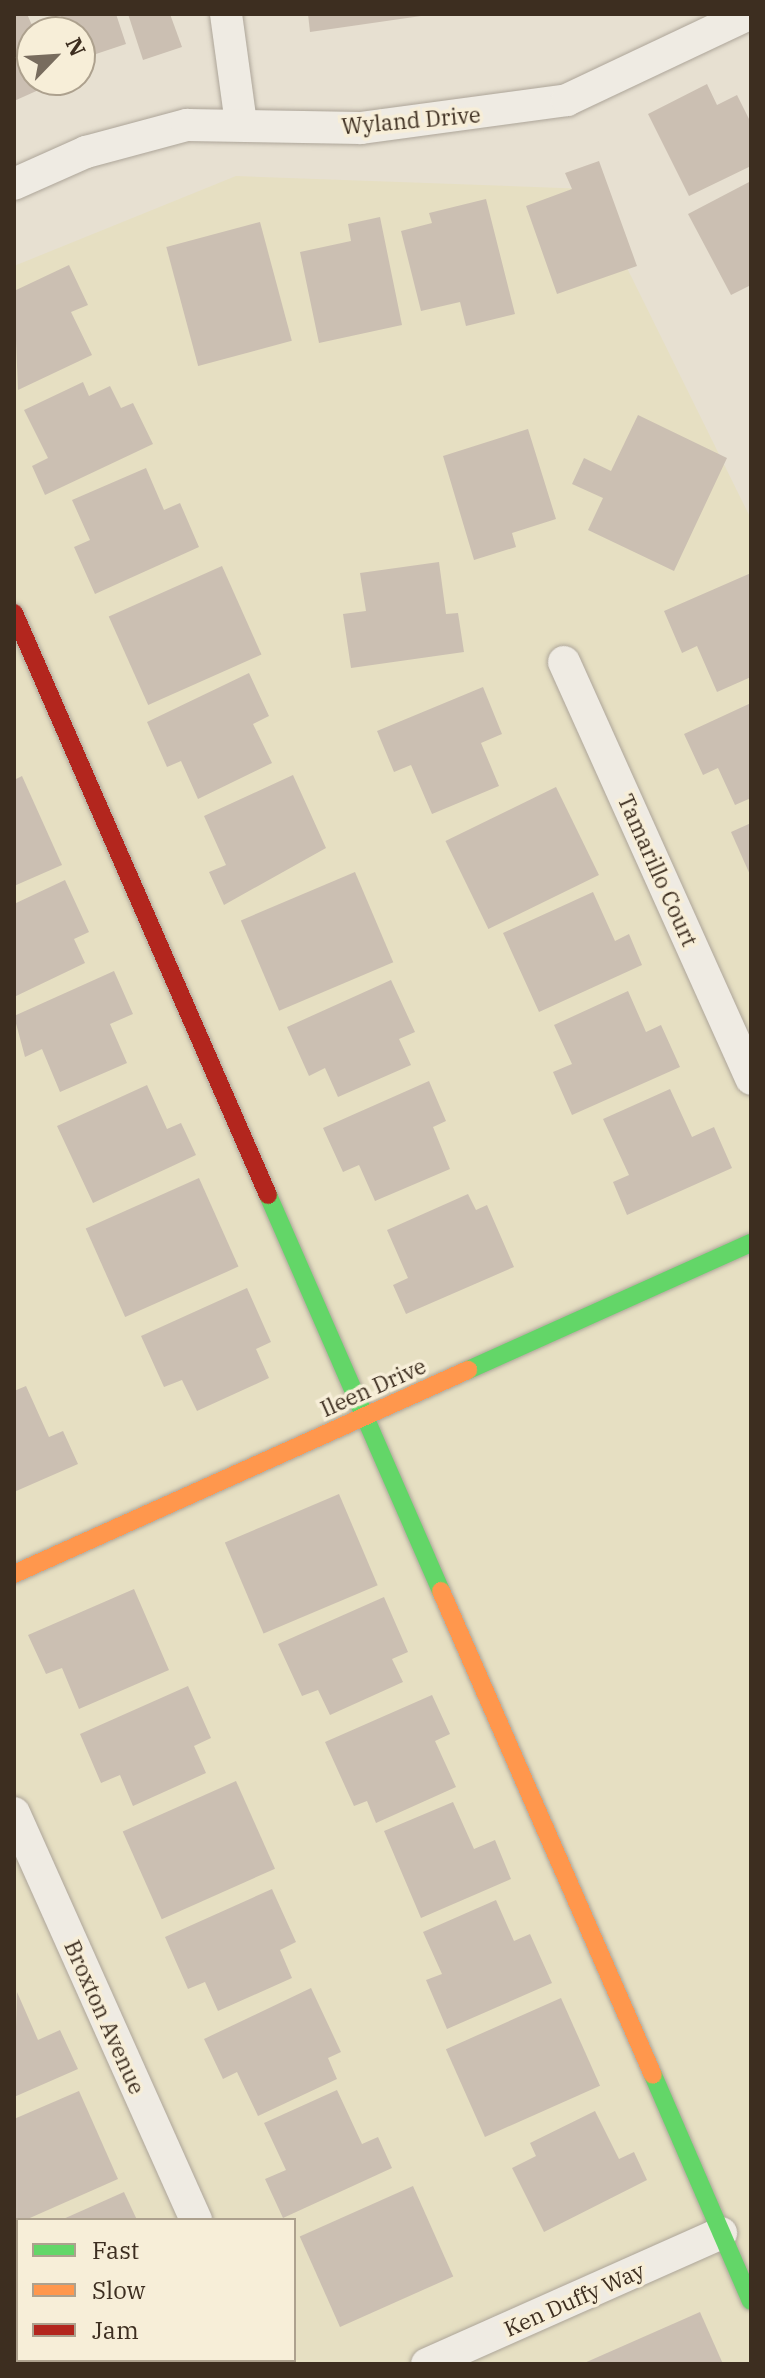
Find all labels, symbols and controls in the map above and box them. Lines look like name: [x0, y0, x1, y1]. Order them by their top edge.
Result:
north arrow: [16, 16, 96, 96]
text: N: [60, 32, 93, 61]
street label: Wyland Drive: [340, 101, 482, 139]
street label: Tamarillo Court: [613, 790, 703, 950]
street label: Ileen Drive: [316, 1352, 430, 1422]
street label: Broxton Avenue: [59, 1936, 151, 2098]
legend: [16, 2218, 296, 2362]
text: Fast: [92, 2234, 139, 2266]
street label: Ken Duffy Way: [500, 2256, 648, 2342]
text: Slow: [92, 2274, 145, 2306]
text: Jam: [92, 2314, 139, 2346]

